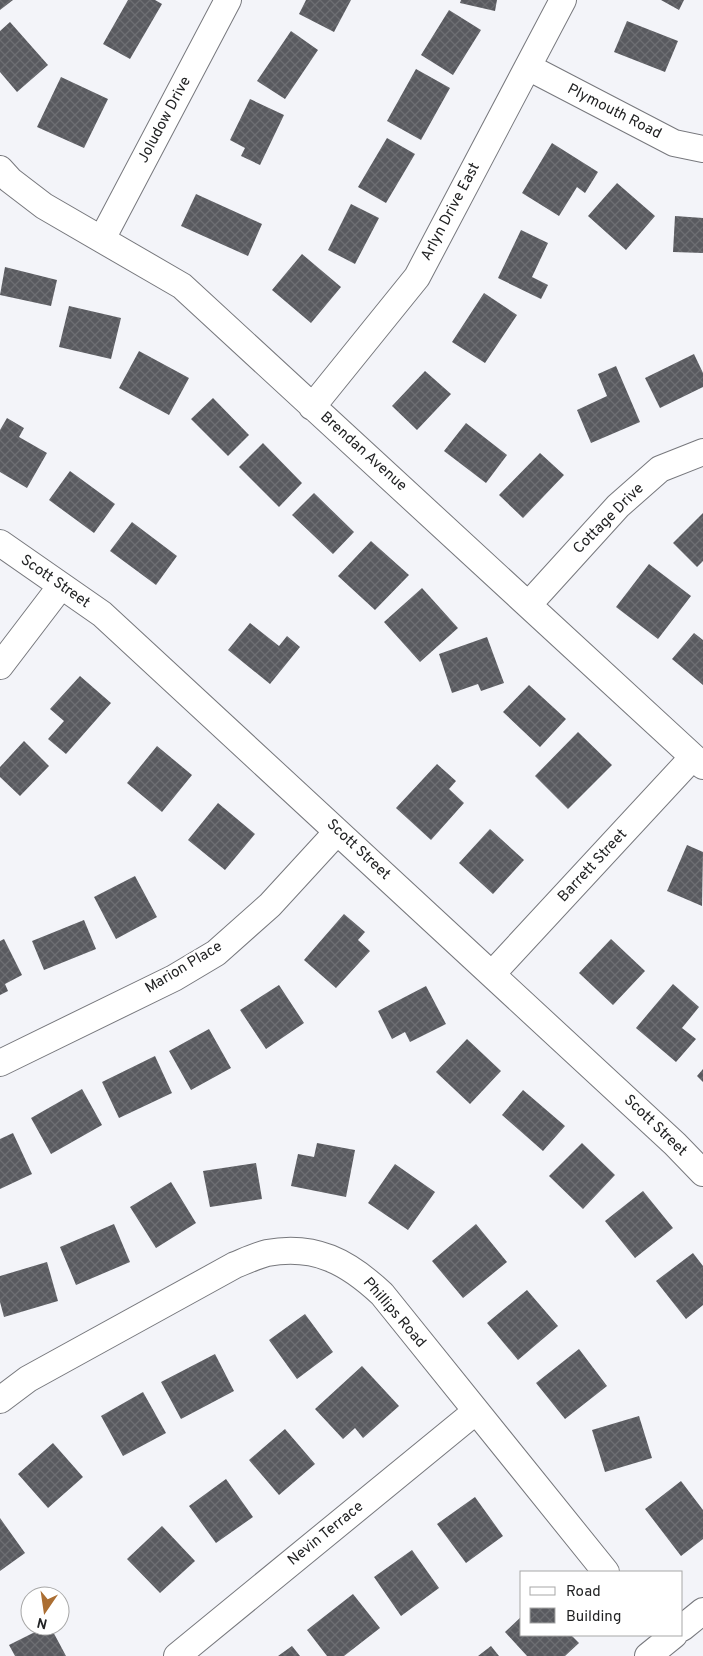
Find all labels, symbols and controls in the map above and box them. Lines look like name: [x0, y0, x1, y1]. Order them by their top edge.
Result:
street label: Joludow Drive: [134, 73, 196, 167]
street label: Plymouth Road: [564, 80, 664, 144]
street label: Arlyn Drive East: [417, 160, 485, 264]
street label: Brendan Avenue: [316, 408, 410, 496]
street label: Cottage Drive: [570, 480, 648, 558]
street label: Scott Street: [17, 551, 93, 613]
street label: Scott Street: [322, 816, 394, 884]
street label: Barrett Street: [554, 825, 632, 907]
street label: Marion Place: [142, 938, 226, 998]
street label: Scott Street: [619, 1091, 691, 1161]
street label: Phillips Road: [358, 1274, 430, 1352]
street label: Nevin Terrace: [284, 1498, 368, 1570]
legend: [520, 1571, 683, 1636]
text: Road: [566, 1583, 601, 1602]
north arrow: [20, 1586, 70, 1636]
text: Building: [566, 1608, 621, 1627]
text: N: [36, 1613, 49, 1632]

